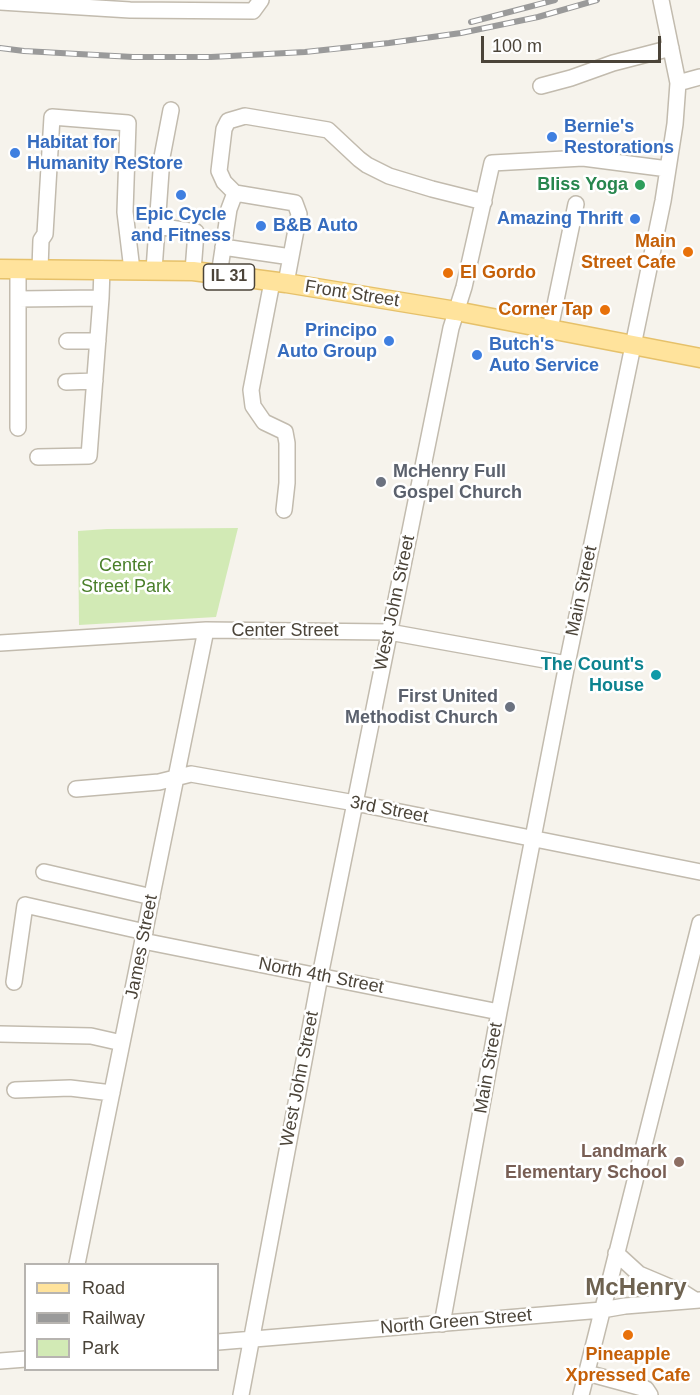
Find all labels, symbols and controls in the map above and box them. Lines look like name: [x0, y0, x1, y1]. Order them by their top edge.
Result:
scale bar: [484, 24, 664, 62]
text: 100 m: [492, 36, 542, 56]
place label: Bernie's Restorations: [564, 116, 674, 158]
marker: Bernie's Restorations: [545, 130, 559, 144]
place label: Habitat for Humanity ReStore: [27, 132, 183, 174]
marker: Habitat for Humanity ReStore: [8, 146, 22, 160]
place label: Bliss Yoga: [537, 174, 628, 196]
marker: Bliss Yoga: [633, 178, 647, 192]
marker: Epic Cycle and Fitness: [174, 188, 188, 202]
place label: Epic Cycle and Fitness: [131, 204, 231, 246]
place label: Amazing Thrift: [497, 208, 623, 230]
marker: Amazing Thrift: [628, 212, 642, 226]
place label: B&B Auto: [273, 215, 358, 237]
marker: B&B Auto: [254, 219, 268, 233]
place label: Main Street Cafe: [581, 231, 676, 274]
marker: Main Street Cafe: [681, 245, 695, 259]
place label: El Gordo: [460, 262, 536, 284]
road number: IL 31: [204, 264, 254, 290]
marker: El Gordo: [441, 266, 455, 280]
street label: Front Street: [303, 276, 401, 312]
place label: Corner Tap: [498, 299, 593, 321]
marker: Corner Tap: [598, 303, 612, 317]
place label: Principo Auto Group: [277, 320, 377, 362]
marker: Principo Auto Group: [382, 334, 396, 348]
place label: Butch's Auto Service: [489, 334, 599, 376]
marker: Butch's Auto Service: [470, 348, 484, 362]
place label: McHenry Full Gospel Church: [393, 461, 522, 504]
marker: McHenry Full Gospel Church: [374, 475, 388, 489]
street label: West John Street: [370, 533, 420, 673]
street label: Main Street: [562, 544, 602, 638]
park label: Center Street Park: [81, 555, 171, 598]
street label: Center Street: [231, 620, 339, 642]
place label: The Count's House: [541, 654, 644, 696]
marker: The Count's House: [649, 668, 663, 682]
place label: First United Methodist Church: [345, 686, 498, 728]
marker: First United Methodist Church: [503, 700, 517, 714]
street label: 3rd Street: [348, 792, 430, 828]
street label: James Street: [121, 893, 163, 1001]
street label: North 4th Street: [257, 953, 385, 999]
street label: West John Street: [276, 1009, 324, 1149]
street label: Main Street: [470, 1021, 508, 1115]
place label: Landmark Elementary School: [505, 1141, 667, 1184]
marker: Landmark Elementary School: [672, 1155, 686, 1169]
legend: [24, 1263, 219, 1371]
district label: McHenry: [585, 1274, 687, 1302]
text: Road: [82, 1278, 125, 1298]
street label: North Green Street: [379, 1305, 533, 1339]
text: Railway: [82, 1308, 145, 1328]
marker: Pineapple Xpressed Cafe: [621, 1328, 635, 1342]
text: Park: [82, 1338, 119, 1358]
place label: Pineapple Xpressed Cafe: [565, 1344, 691, 1386]

